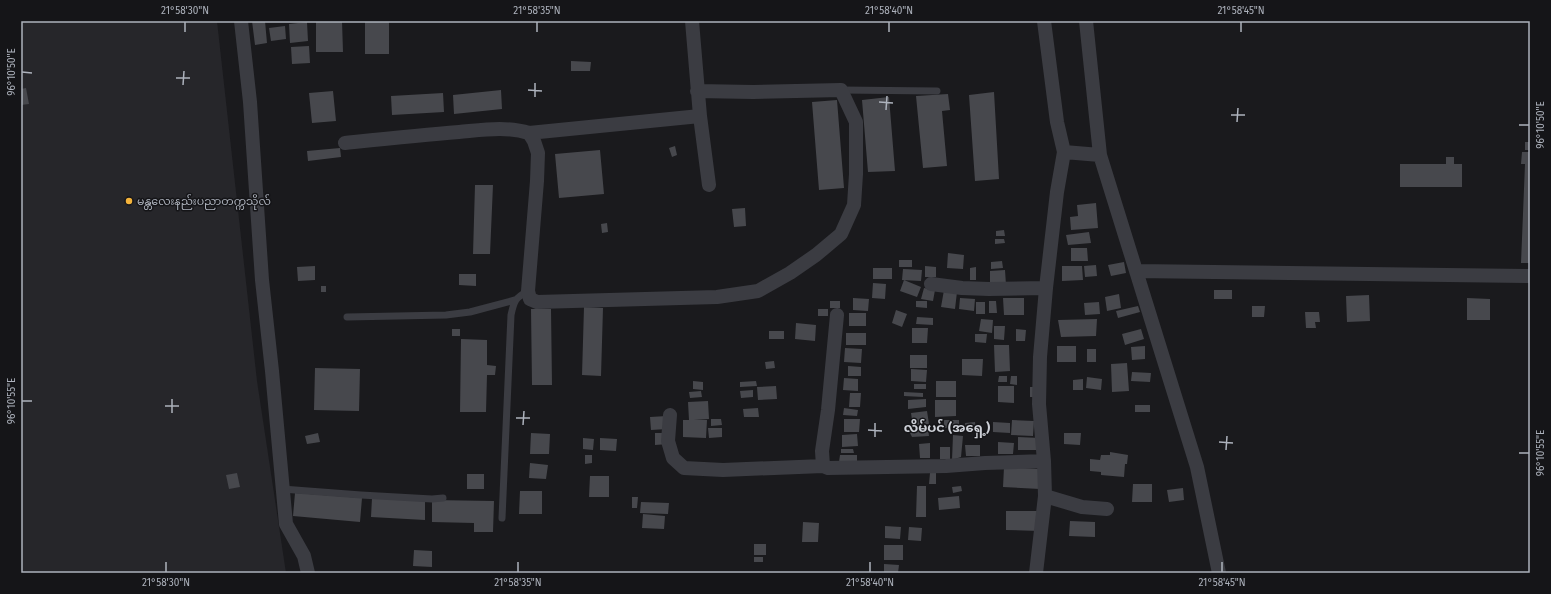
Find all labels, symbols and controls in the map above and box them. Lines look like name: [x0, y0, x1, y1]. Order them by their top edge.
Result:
text: 21°58'30"N: [161, 5, 209, 17]
text: 21°58'35"N: [513, 5, 561, 17]
text: 21°58'40"N: [865, 5, 913, 17]
text: 21°58'45"N: [1217, 5, 1265, 17]
text: 96°10'50"E: [6, 48, 18, 96]
text: 96°10'50"E: [1535, 101, 1547, 149]
place label: မန္တလေးနည်းပညာတက္ကသိုလ်: [137, 194, 271, 210]
marker: မန္တလေးနည်းပညာတက္ကသိုလ်: [124, 196, 134, 206]
text: 96°10'55"E: [6, 378, 18, 424]
district label: လိမ်ပင် (အရှေ့): [904, 418, 990, 439]
text: 96°10'55"E: [1535, 430, 1547, 476]
text: 21°58'30"N: [142, 577, 190, 589]
text: 21°58'35"N: [494, 577, 542, 589]
text: 21°58'40"N: [846, 577, 894, 589]
text: 21°58'45"N: [1198, 577, 1246, 589]

